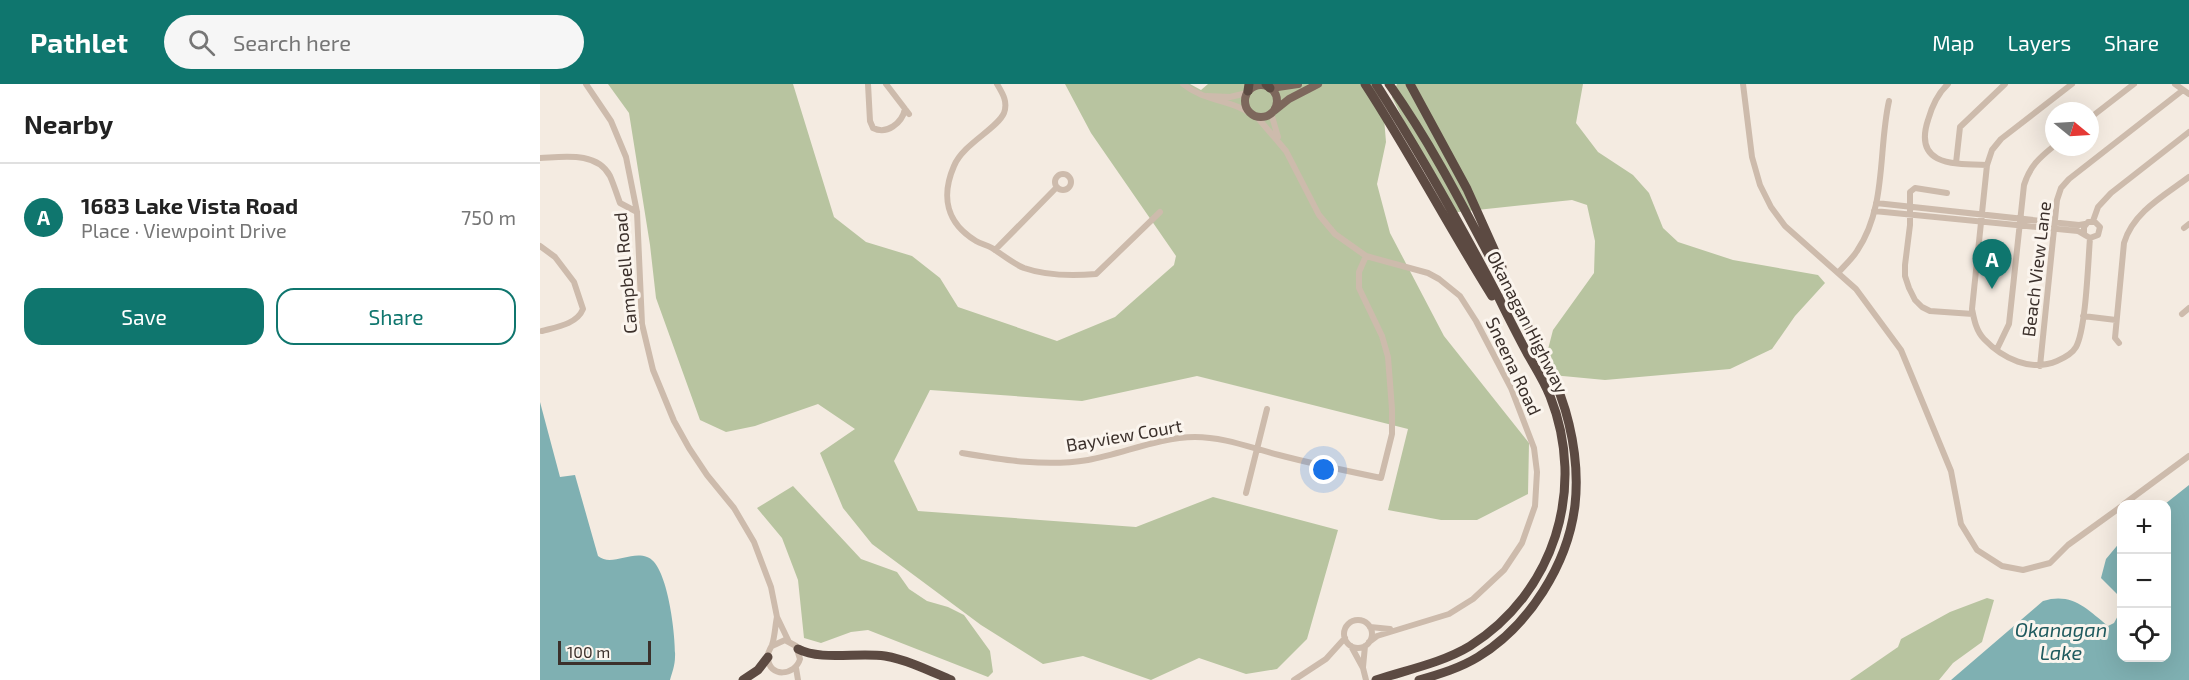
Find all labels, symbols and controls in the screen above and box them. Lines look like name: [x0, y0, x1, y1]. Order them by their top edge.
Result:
search box: [164, 15, 584, 69]
text: Pathlet: [30, 25, 128, 59]
icon: search: [185, 26, 218, 59]
text: Search here: [233, 29, 351, 55]
text: Map: [1932, 30, 1974, 55]
text: Layers: [2007, 30, 2071, 55]
text: Share: [2104, 30, 2159, 55]
north arrow: [2045, 102, 2099, 156]
text: Nearby: [24, 108, 113, 139]
text: 1683 Lake Vista Road: [81, 192, 298, 218]
street label: Beach View Lane: [2017, 200, 2055, 338]
text: A: [37, 205, 50, 229]
text: 750 m: [461, 205, 516, 229]
street label: Campbell Road: [609, 211, 641, 335]
text: Place · Viewpoint Drive: [81, 218, 287, 242]
pin: A: [1972, 240, 2012, 289]
street label: Okanagan Highway: [1483, 247, 1574, 397]
button: Save: [24, 288, 264, 345]
button: Share: [276, 288, 516, 345]
street label: Sneena Road: [1482, 313, 1546, 419]
street label: Bayview Court: [1064, 414, 1184, 456]
your location: [1309, 455, 1338, 484]
map controls: [2117, 500, 2171, 662]
button: +: [2117, 500, 2171, 554]
button: −: [2117, 554, 2171, 608]
button: locate: [2117, 608, 2171, 662]
water label: Okanagan Lake: [2015, 617, 2107, 664]
scale bar: [558, 638, 651, 666]
text: 100 m: [567, 642, 610, 661]

